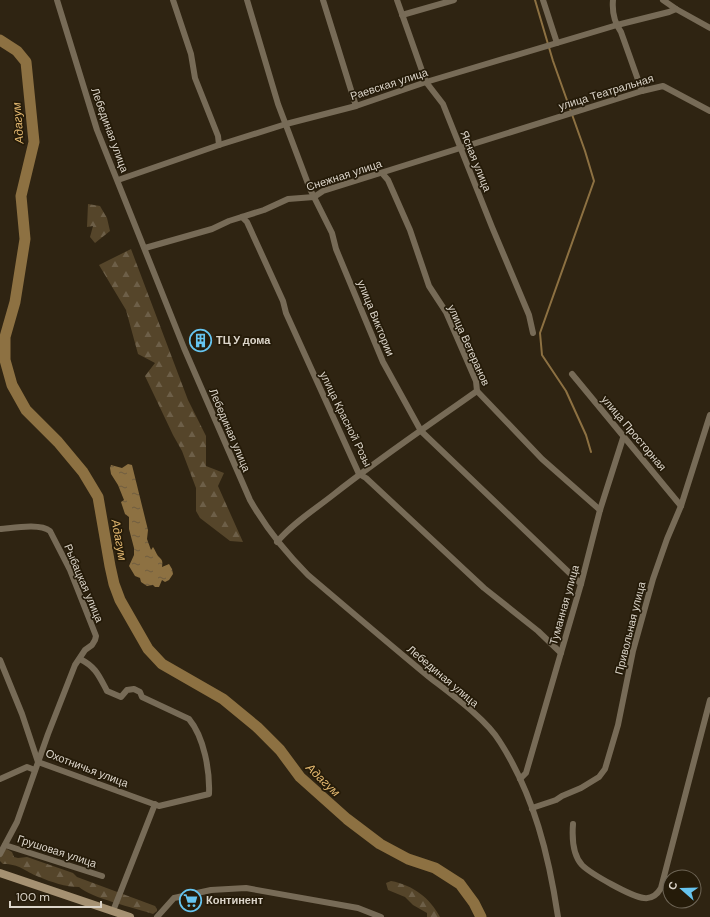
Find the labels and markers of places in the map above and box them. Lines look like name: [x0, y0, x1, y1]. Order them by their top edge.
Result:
building icon: ТЦ У дома: [188, 327, 214, 353]
place label: ТЦ У дома: [216, 333, 271, 347]
supermarket icon: Континент: [178, 887, 204, 913]
place label: Континент: [206, 893, 264, 907]

